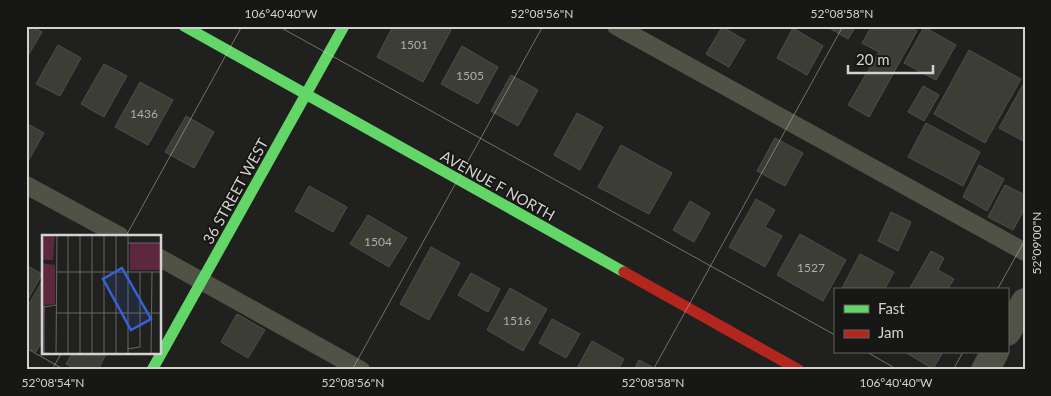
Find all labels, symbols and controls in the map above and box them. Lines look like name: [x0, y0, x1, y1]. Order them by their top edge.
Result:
text: 106°40'40"W: [244, 6, 318, 21]
text: 52°08'56"N: [511, 6, 573, 21]
text: 52°08'58"N: [811, 6, 873, 21]
house number: 1501: [400, 37, 428, 52]
scale bar: [848, 42, 934, 74]
text: 20 m: [856, 50, 890, 68]
house number: 1505: [456, 68, 484, 83]
house number: 1436: [130, 106, 158, 121]
street label: 36 STREET WEST: [198, 135, 272, 247]
street label: AVENUE F NORTH: [438, 146, 558, 224]
text: 52°09'00"N: [1029, 212, 1044, 274]
house number: 1504: [364, 234, 392, 249]
inset map: [42, 235, 161, 354]
house number: 1527: [797, 260, 825, 275]
legend: [834, 288, 1008, 354]
text: Fast: [878, 299, 905, 317]
house number: 1516: [503, 313, 531, 328]
text: Jam: [878, 323, 904, 341]
text: 52°08'54"N: [22, 375, 84, 390]
text: 52°08'56"N: [322, 375, 384, 390]
text: 52°08'58"N: [622, 375, 684, 390]
text: 106°40'40"W: [859, 375, 933, 390]

